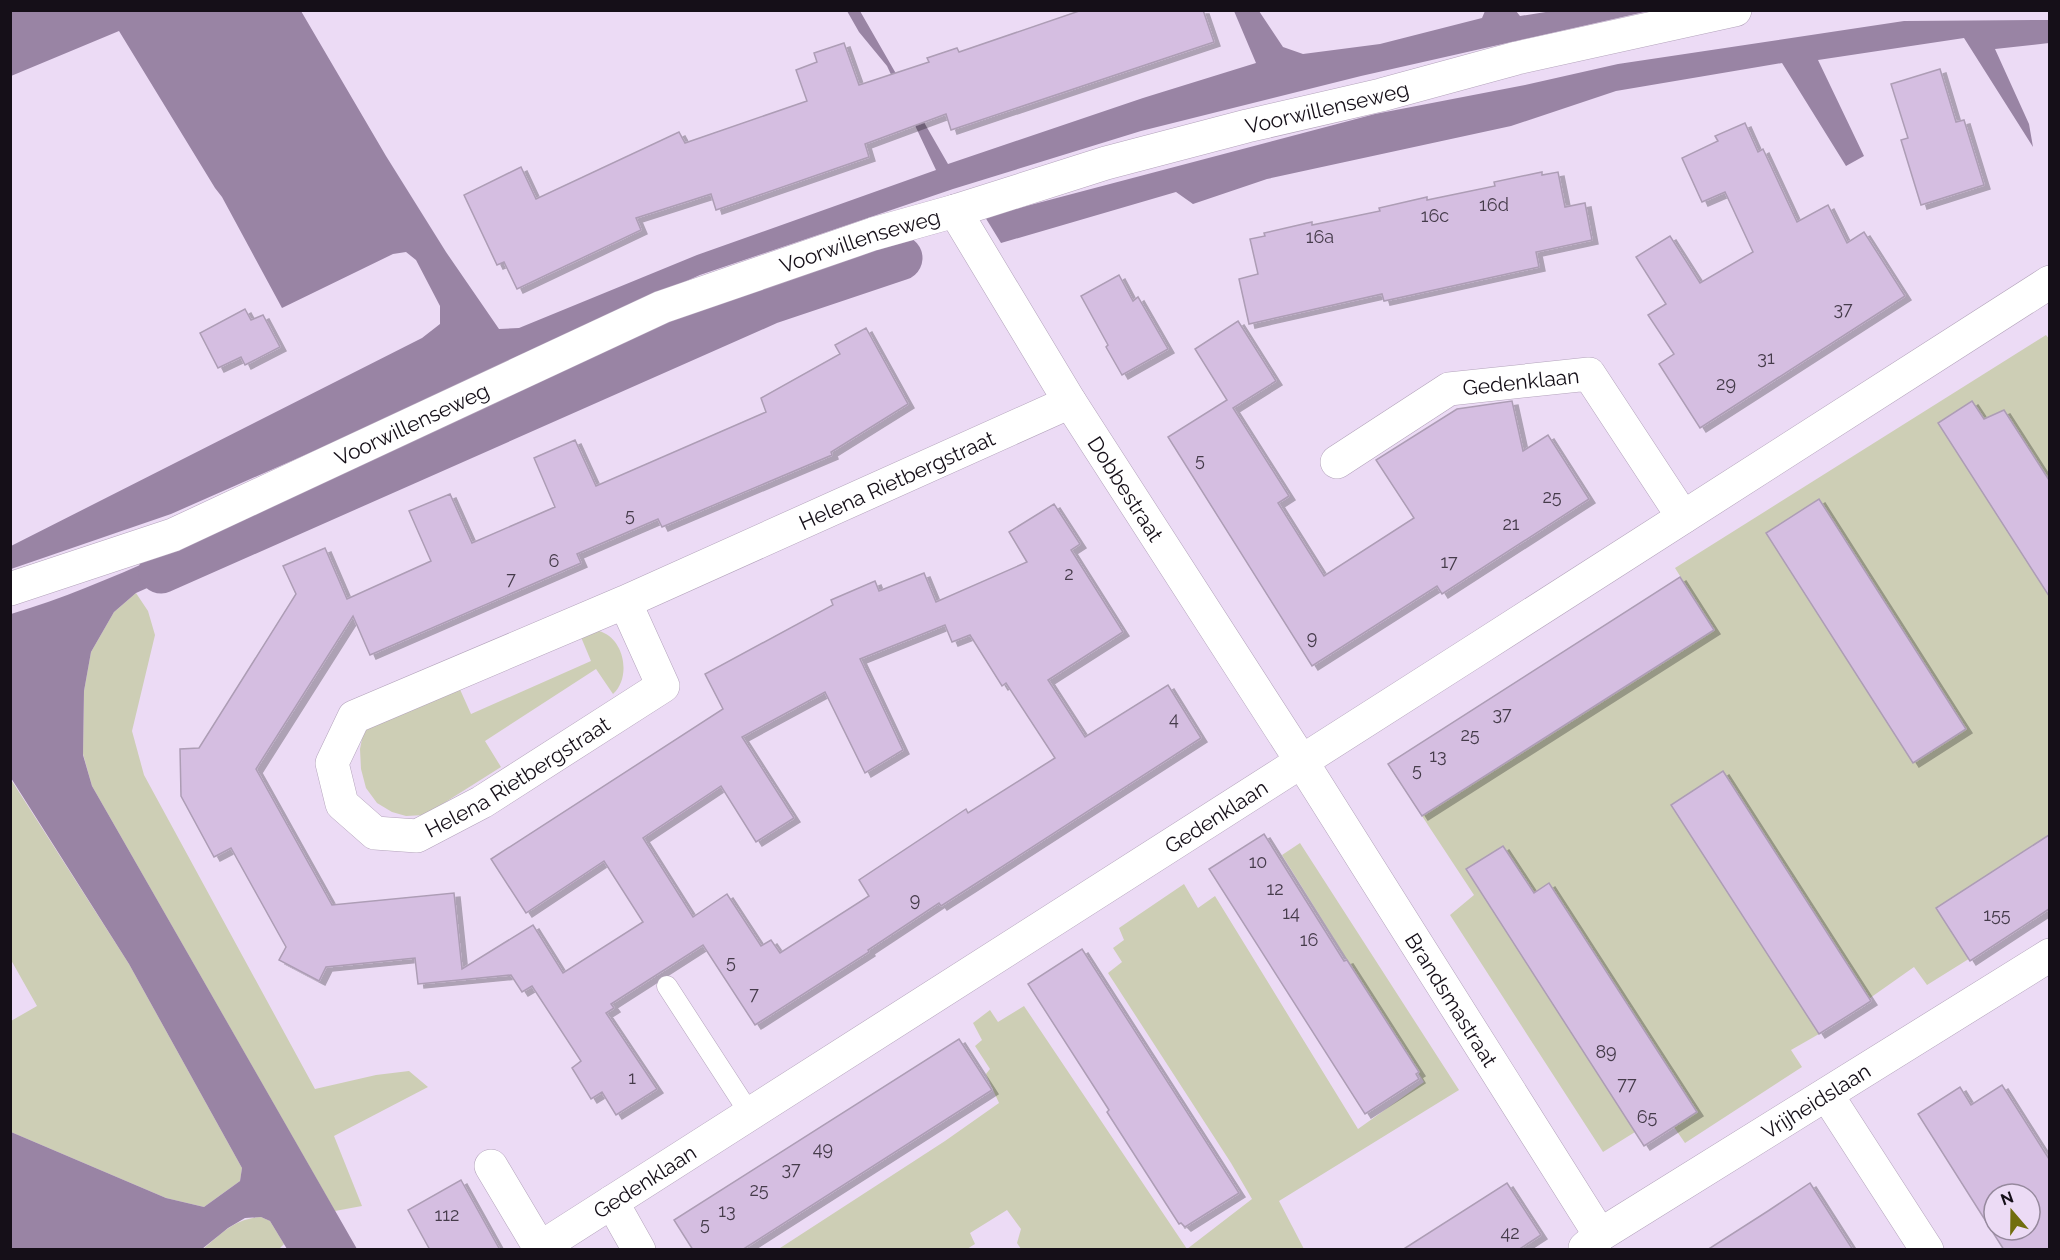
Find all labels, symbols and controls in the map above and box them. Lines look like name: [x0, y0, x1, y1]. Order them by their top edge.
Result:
street label: Voorwillenseweg: [1243, 76, 1411, 139]
house number: 16d: [1479, 194, 1509, 215]
street label: Voorwillenseweg: [776, 203, 943, 278]
house number: 16c: [1421, 205, 1449, 226]
house number: 16a: [1306, 226, 1334, 247]
house number: 37: [1833, 298, 1853, 319]
house number: 31: [1757, 347, 1775, 368]
street label: Gedenklaan: [1461, 363, 1580, 400]
house number: 29: [1716, 373, 1736, 394]
street label: Voorwillenseweg: [331, 377, 493, 470]
street label: Helena Rietbergstraat: [795, 425, 998, 535]
street label: Dobbestraat: [1083, 431, 1169, 546]
house number: 5: [1195, 449, 1205, 470]
house number: 25: [1542, 486, 1562, 507]
house number: 5: [625, 504, 635, 525]
house number: 21: [1502, 513, 1520, 534]
house number: 6: [549, 550, 560, 571]
house number: 17: [1440, 551, 1458, 572]
house number: 2: [1064, 563, 1074, 584]
house number: 7: [506, 568, 516, 589]
house number: 9: [1307, 627, 1317, 648]
house number: 37: [1492, 703, 1512, 724]
house number: 4: [1169, 708, 1179, 729]
street label: Helena Rietbergstraat: [420, 711, 614, 842]
house number: 25: [1460, 724, 1480, 745]
house number: 13: [1429, 745, 1447, 766]
house number: 5: [1412, 759, 1422, 780]
street label: Gedenklaan: [1160, 774, 1272, 858]
house number: 10: [1249, 851, 1267, 872]
house number: 12: [1266, 878, 1284, 899]
house number: 9: [910, 889, 920, 910]
house number: 14: [1282, 902, 1300, 923]
house number: 155: [1983, 904, 2011, 925]
street label: Brandsmastraat: [1400, 928, 1503, 1071]
house number: 16: [1300, 929, 1318, 950]
house number: 5: [726, 951, 736, 972]
house number: 7: [749, 983, 759, 1004]
house number: 89: [1595, 1041, 1617, 1062]
street label: Vrijheidslaan: [1757, 1058, 1875, 1144]
house number: 1: [628, 1067, 636, 1088]
house number: 77: [1617, 1073, 1637, 1094]
house number: 65: [1637, 1106, 1658, 1127]
house number: 49: [813, 1138, 833, 1159]
street label: Gedenklaan: [588, 1139, 701, 1223]
house number: 37: [781, 1158, 801, 1179]
house number: 25: [749, 1179, 769, 1200]
north arrow: [1982, 1182, 2042, 1242]
text: N: [1998, 1187, 2016, 1209]
house number: 13: [718, 1200, 736, 1221]
house number: 112: [435, 1204, 459, 1225]
house number: 5: [700, 1213, 710, 1234]
house number: 42: [1500, 1222, 1520, 1243]

